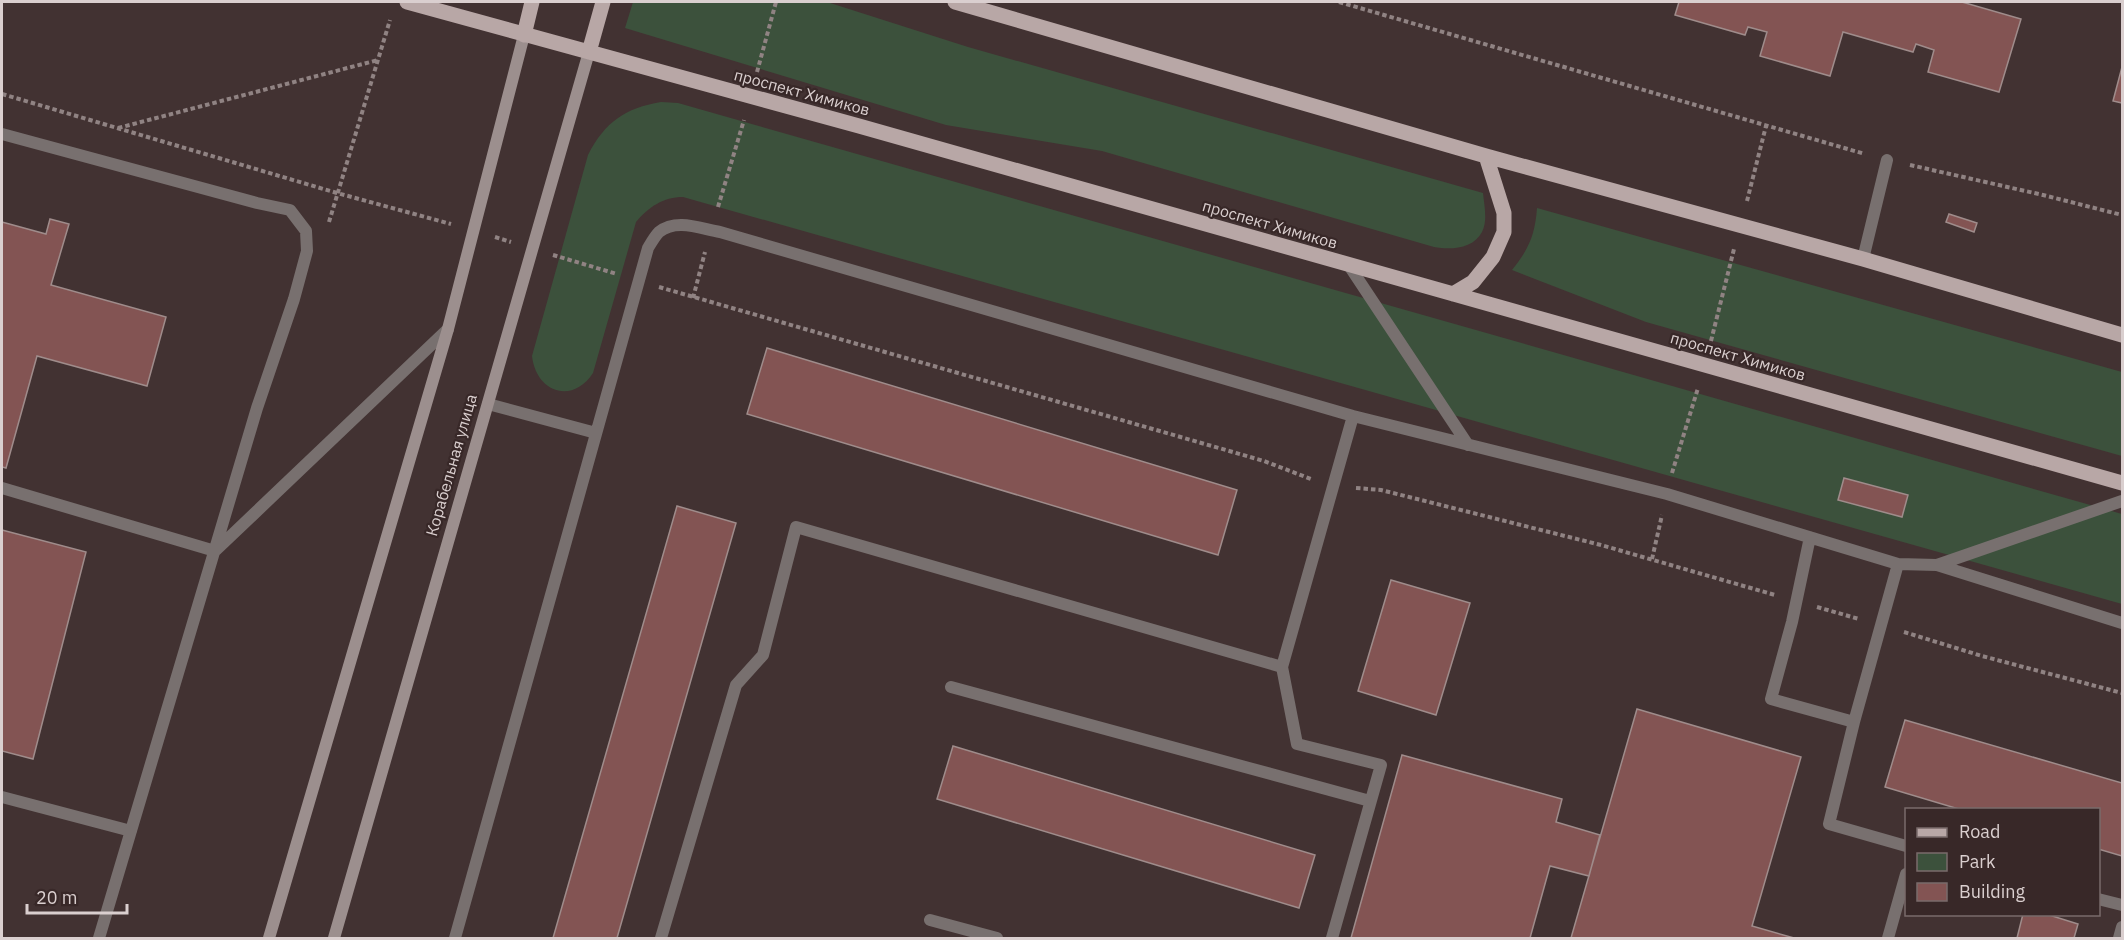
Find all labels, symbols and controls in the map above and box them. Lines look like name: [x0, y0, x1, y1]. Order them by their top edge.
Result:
street label: проспект Химиков: [732, 64, 872, 120]
street label: проспект Химиков: [1200, 195, 1340, 253]
street label: проспект Химиков: [1668, 327, 1808, 385]
street label: Корабельная улица: [421, 391, 481, 538]
legend: [1905, 808, 2100, 916]
text: Road: [1959, 820, 2000, 843]
text: Park: [1959, 850, 1996, 873]
scale bar: [27, 877, 128, 915]
text: Building: [1959, 880, 2026, 903]
text: 20 m: [36, 886, 78, 909]

